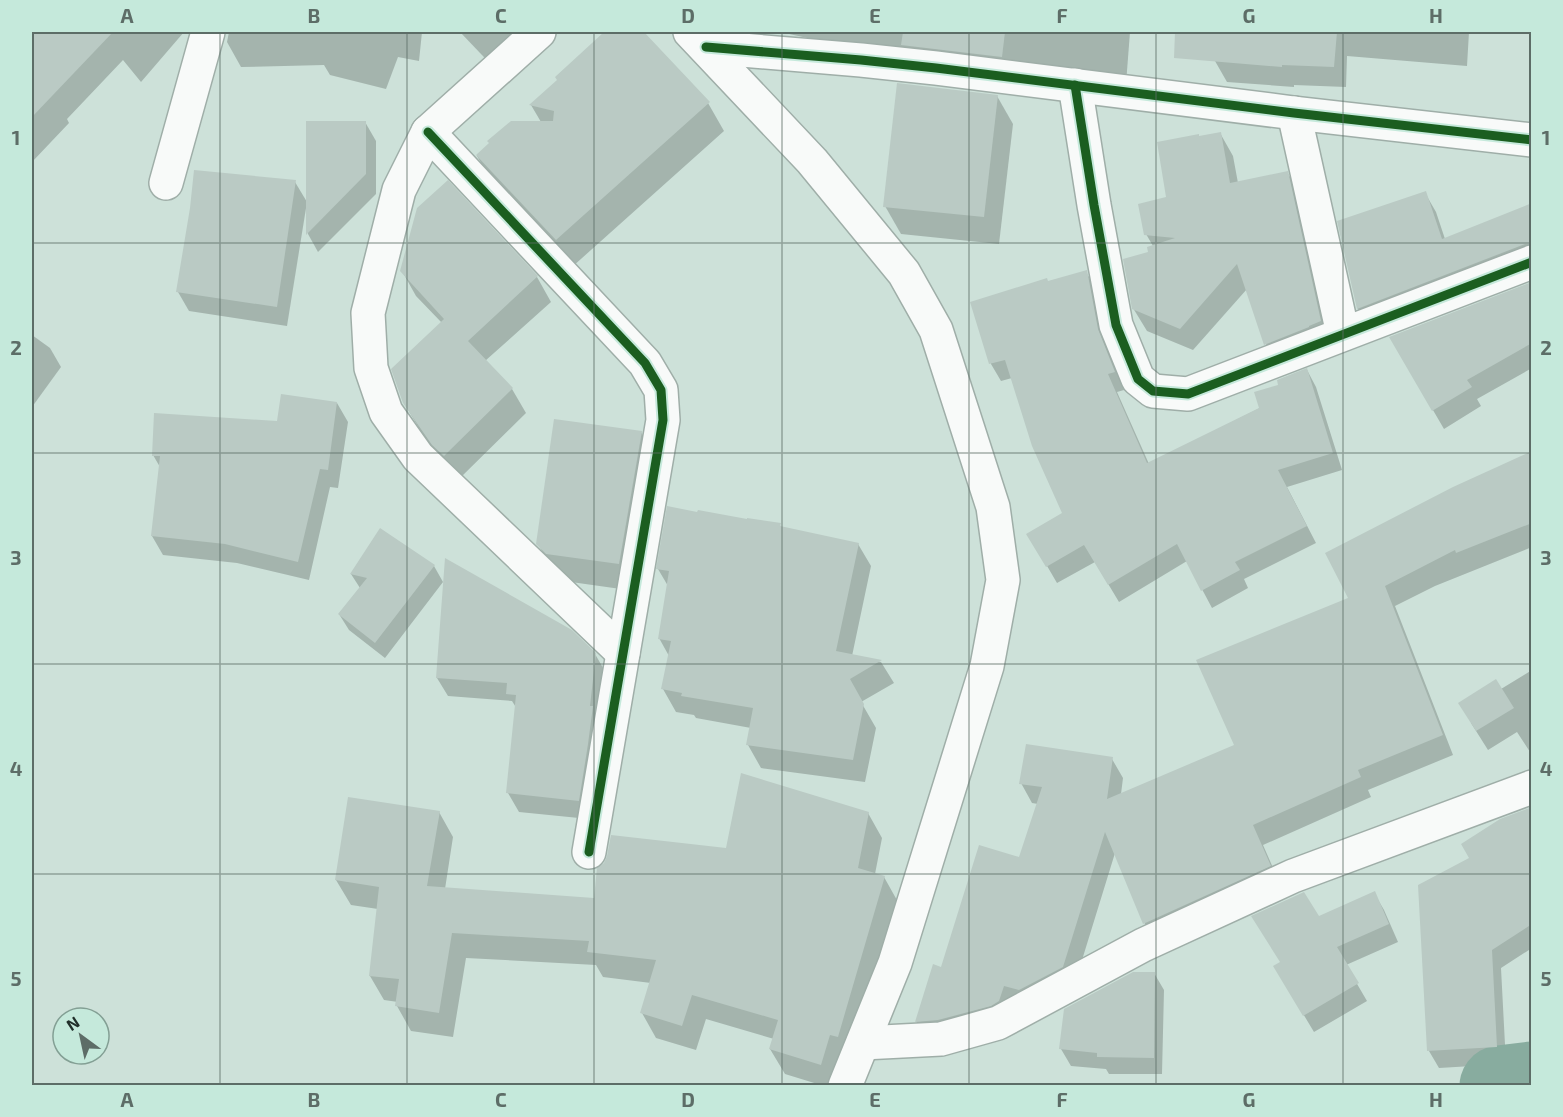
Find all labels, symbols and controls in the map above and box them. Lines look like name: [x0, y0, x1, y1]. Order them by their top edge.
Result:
text: A: [120, 3, 134, 27]
text: B: [308, 3, 320, 27]
text: C: [495, 3, 507, 27]
text: D: [681, 3, 695, 27]
text: E: [869, 3, 881, 27]
text: F: [1056, 3, 1068, 27]
text: G: [1243, 3, 1255, 27]
text: H: [1429, 3, 1443, 27]
text: 1: [12, 125, 20, 149]
text: 1: [1542, 125, 1550, 149]
text: 2: [10, 335, 22, 359]
text: 2: [1540, 335, 1552, 359]
text: 3: [10, 545, 22, 569]
text: 3: [1540, 545, 1552, 569]
text: 4: [10, 756, 23, 780]
text: 4: [1540, 756, 1553, 780]
text: 5: [10, 966, 22, 990]
text: 5: [1540, 966, 1552, 990]
north arrow: [51, 1006, 111, 1066]
text: N: [63, 1012, 83, 1034]
text: A: [120, 1087, 134, 1111]
text: B: [308, 1087, 320, 1111]
text: C: [495, 1087, 507, 1111]
text: D: [681, 1087, 695, 1111]
text: E: [869, 1087, 881, 1111]
text: F: [1056, 1087, 1068, 1111]
text: G: [1243, 1087, 1255, 1111]
text: H: [1429, 1087, 1443, 1111]

